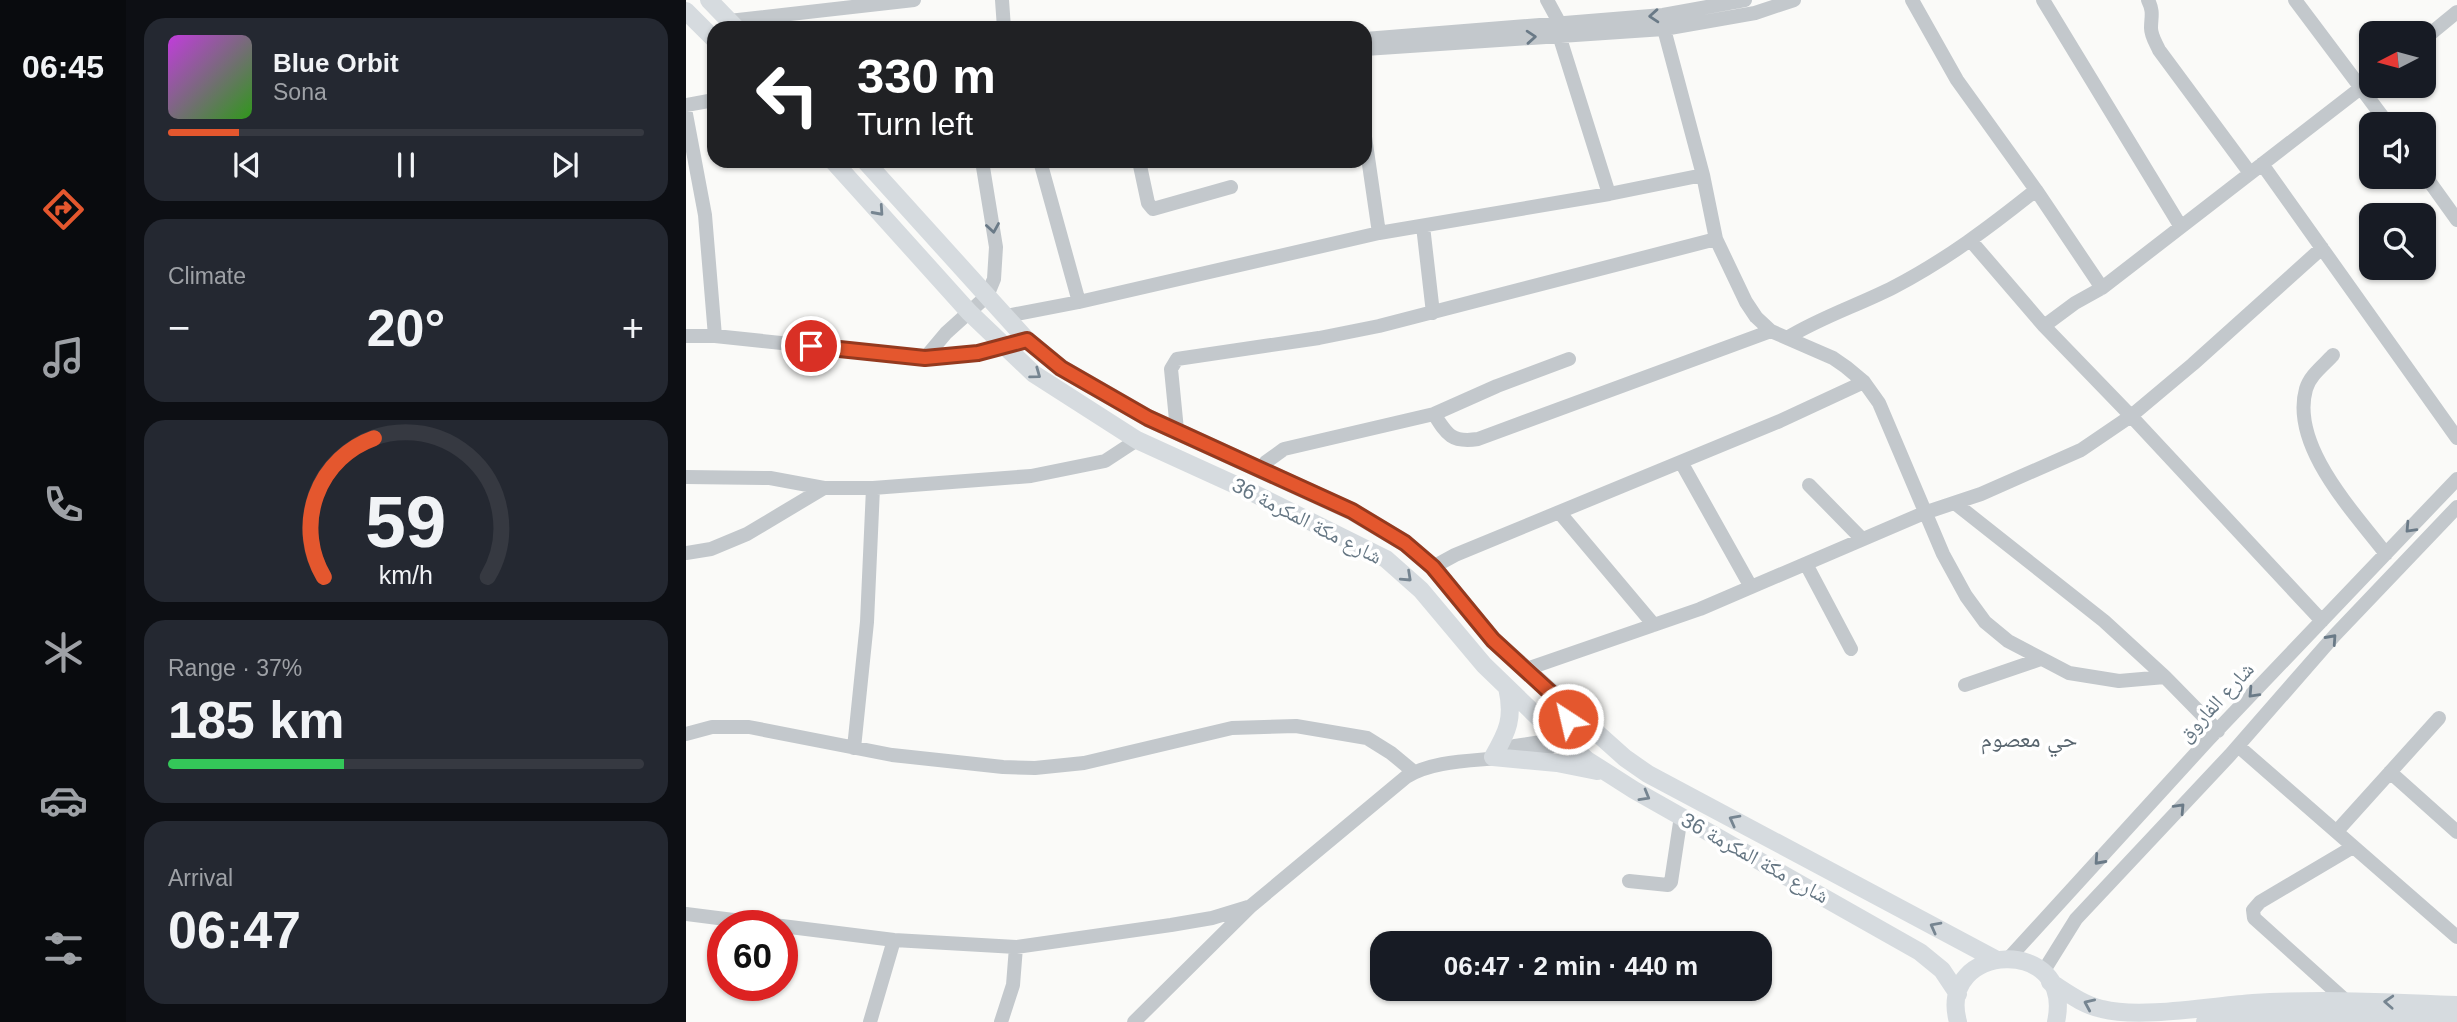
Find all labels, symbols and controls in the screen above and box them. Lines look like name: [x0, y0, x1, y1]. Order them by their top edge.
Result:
one-way arrow: [1648, 8, 1659, 23]
north arrow: [2359, 21, 2436, 98]
map controls: [2359, 21, 2436, 280]
one-way arrow: [1526, 30, 1537, 45]
text: Blue Orbit: [273, 48, 399, 78]
text: 06:45: [22, 49, 104, 85]
icon: left: [742, 49, 833, 140]
text: 330 m: [857, 49, 996, 103]
text: Sona: [273, 79, 327, 105]
text: Turn left: [857, 106, 973, 142]
button: sound: [2359, 112, 2436, 189]
icon: previous: [228, 146, 266, 184]
icon: pause: [387, 146, 425, 184]
icon: next: [546, 146, 584, 184]
icon: directions: [39, 185, 88, 234]
one-way arrow: [871, 203, 884, 216]
button: search: [2359, 203, 2436, 280]
one-way arrow: [985, 222, 1000, 234]
text: Climate: [168, 263, 246, 289]
text: 20°: [367, 299, 445, 357]
text: −: [168, 307, 190, 349]
text: +: [622, 307, 644, 349]
pin: [781, 316, 841, 376]
icon: arrive: [792, 327, 830, 365]
icon: music: [39, 333, 88, 382]
one-way arrow: [1029, 366, 1041, 378]
street label: شارع مكة المكرمة 36: [1228, 473, 1386, 570]
icon: phone: [39, 480, 88, 529]
text: 59: [366, 481, 446, 562]
one-way arrow: [2406, 520, 2419, 533]
text: km/h: [379, 561, 433, 589]
one-way arrow: [1399, 569, 1412, 581]
icon: climate: [39, 628, 88, 677]
one-way arrow: [2324, 634, 2336, 647]
text: Range · 37%: [168, 655, 302, 681]
street label: شارع الفاروق: [2173, 657, 2260, 747]
position arrow: [1531, 682, 1605, 756]
one-way arrow: [2249, 685, 2262, 698]
text: 185 km: [168, 691, 344, 749]
district label: حي معصوم: [1981, 726, 2077, 758]
icon: car: [39, 776, 88, 825]
one-way arrow: [1637, 788, 1650, 801]
one-way arrow: [2172, 803, 2185, 816]
street label: شارع مكة المكرمة 36: [1677, 808, 1833, 909]
one-way arrow: [1729, 815, 1741, 828]
one-way arrow: [2095, 852, 2107, 865]
text: Arrival: [168, 865, 233, 891]
text: 06:47: [168, 901, 301, 959]
speed limit sign: 60: [707, 910, 798, 1001]
one-way arrow: [1930, 922, 1942, 935]
icon: filters: [39, 924, 88, 973]
text: 06:47 · 2 min · 440 m: [1444, 951, 1698, 981]
one-way arrow: [2383, 994, 2394, 1009]
one-way arrow: [2084, 998, 2097, 1012]

